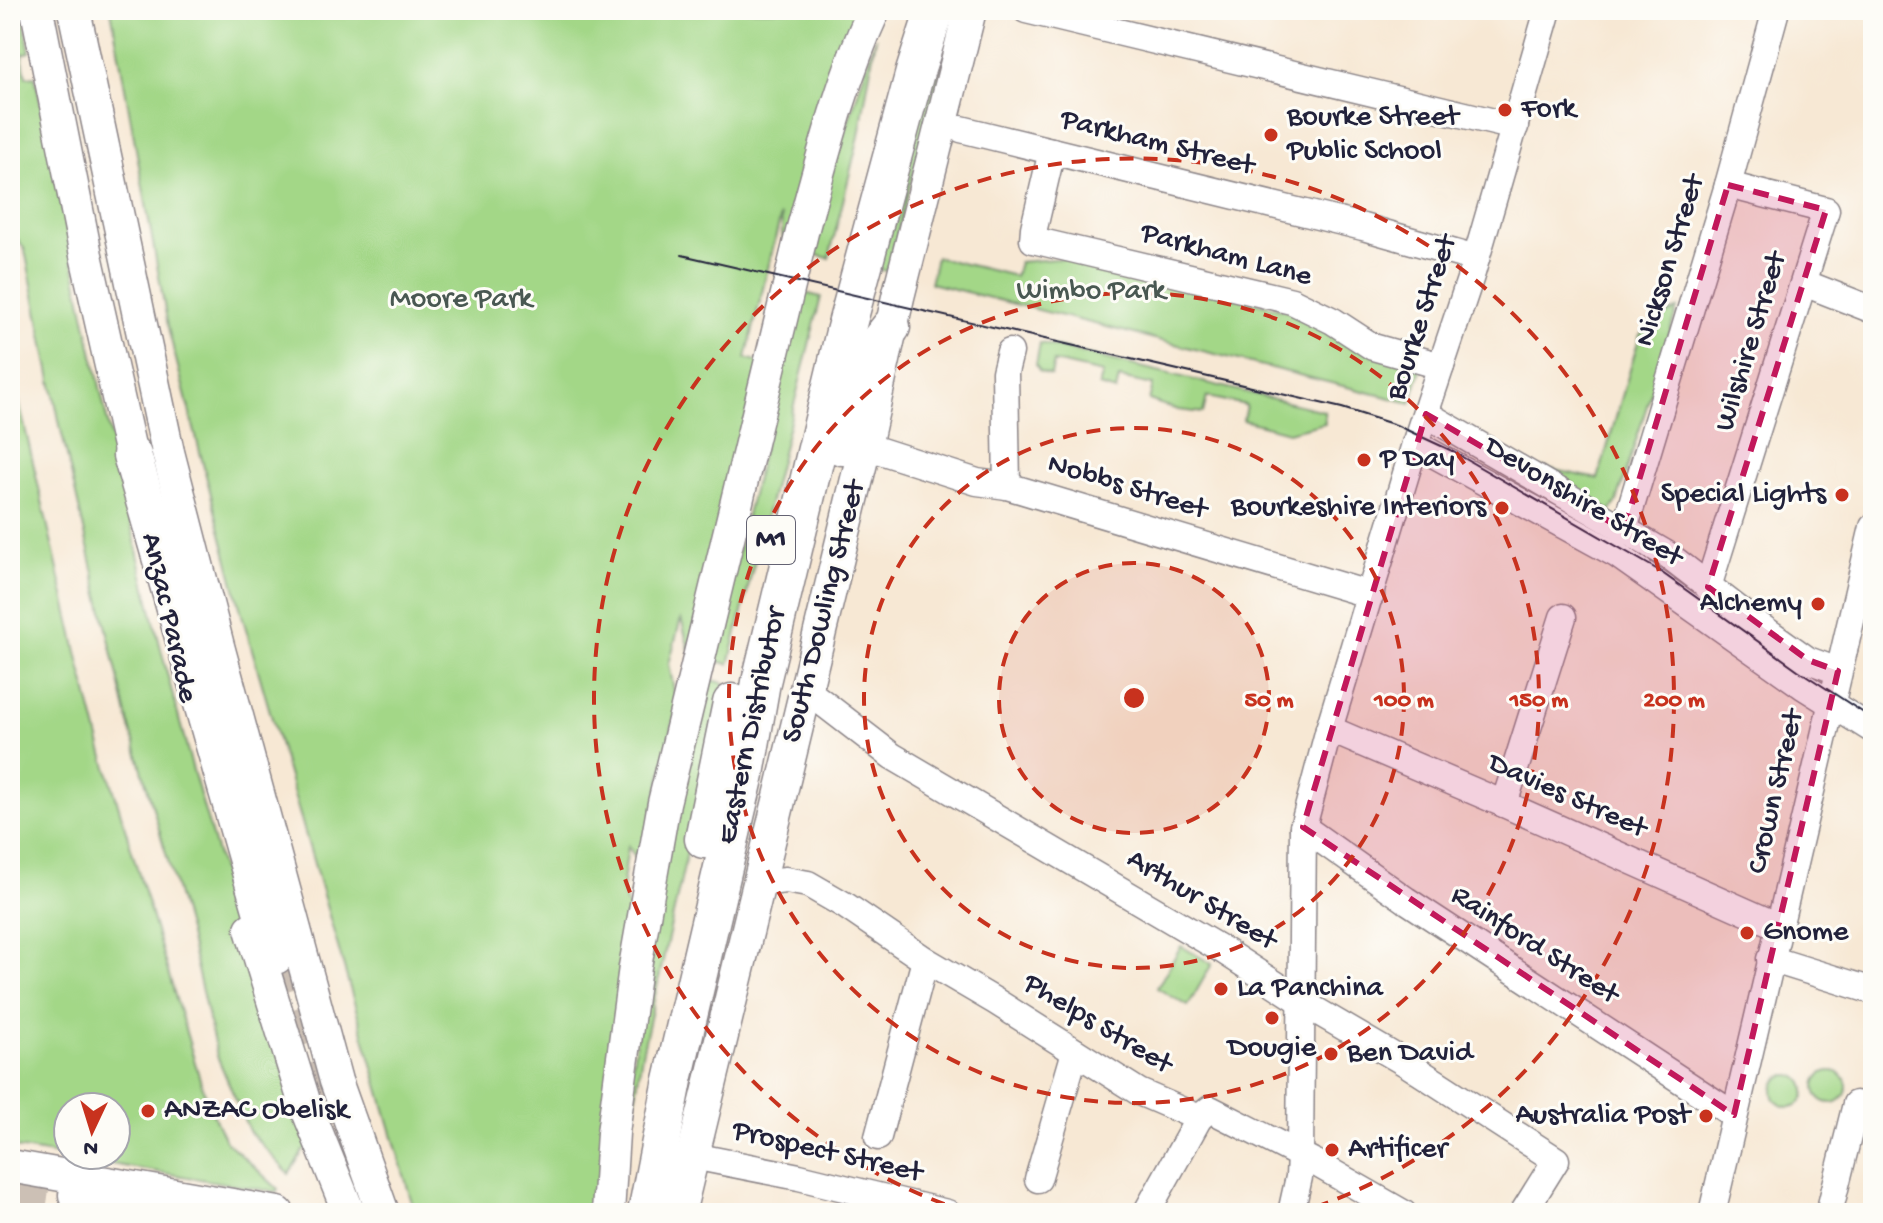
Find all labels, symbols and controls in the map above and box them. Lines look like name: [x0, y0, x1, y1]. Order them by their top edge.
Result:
place label: Fork: [1520, 93, 1579, 128]
place label: Bourke Street Public School: [1286, 101, 1461, 170]
marker: Fork: [1496, 101, 1514, 119]
street label: Parkham Street: [1056, 103, 1260, 186]
marker: Bourke Street Public School: [1262, 126, 1280, 144]
street label: Nickson Street: [1628, 168, 1715, 351]
street label: Parkham Lane: [1136, 216, 1316, 296]
street label: Bourke Street: [1380, 228, 1467, 406]
street label: Wilshire Street: [1708, 246, 1797, 436]
park label: Wimbo Park: [1016, 275, 1168, 310]
park label: Moore Park: [390, 283, 535, 318]
street label: Devonshire Street: [1476, 429, 1691, 577]
place label: P Day: [1379, 443, 1455, 478]
street label: Nobbs Street: [1043, 447, 1214, 530]
marker: P Day: [1355, 451, 1373, 469]
street label: South Dowling Street: [775, 475, 875, 747]
place label: Special Lights: [1661, 478, 1827, 513]
marker: Special Lights: [1833, 486, 1851, 504]
place label: Bourkeshire Interiors: [1230, 491, 1487, 526]
marker: Bourkeshire Interiors: [1493, 499, 1511, 517]
road number: M1: [747, 516, 795, 564]
street label: Anzac Parade: [132, 530, 205, 707]
place label: Alchemy: [1700, 587, 1802, 622]
marker: Alchemy: [1809, 595, 1827, 613]
street label: Eastern Distributor: [711, 602, 796, 847]
centre of rings: [1120, 684, 1148, 712]
text: 50 m: [1245, 687, 1293, 716]
text: 100 m: [1373, 687, 1434, 716]
text: 150 m: [1509, 687, 1568, 716]
text: 200 m: [1643, 687, 1705, 716]
street label: Crown Street: [1741, 704, 1813, 877]
street label: Davies Street: [1481, 746, 1654, 849]
street label: Arthur Street: [1120, 843, 1285, 961]
street label: Rainford Street: [1443, 879, 1627, 1015]
place label: Gnome: [1763, 916, 1849, 951]
marker: Gnome: [1738, 924, 1756, 942]
street label: Phelps Street: [1015, 966, 1180, 1085]
place label: La Panchina: [1237, 972, 1384, 1007]
marker: La Panchina: [1212, 980, 1230, 998]
marker: Dougie: [1263, 1009, 1281, 1027]
place label: Dougie: [1226, 1032, 1317, 1067]
place label: Ben David: [1346, 1037, 1475, 1072]
marker: Ben David: [1322, 1045, 1340, 1063]
north arrow: [52, 1091, 132, 1171]
place label: ANZAC Obelisk: [164, 1094, 351, 1129]
place label: Australia Post: [1515, 1099, 1693, 1134]
marker: ANZAC Obelisk: [139, 1102, 157, 1120]
marker: Australia Post: [1697, 1107, 1715, 1125]
street label: Prospect Street: [728, 1114, 928, 1192]
text: N: [83, 1133, 99, 1160]
place label: Artificer: [1348, 1133, 1449, 1168]
marker: Artificer: [1323, 1141, 1341, 1159]

